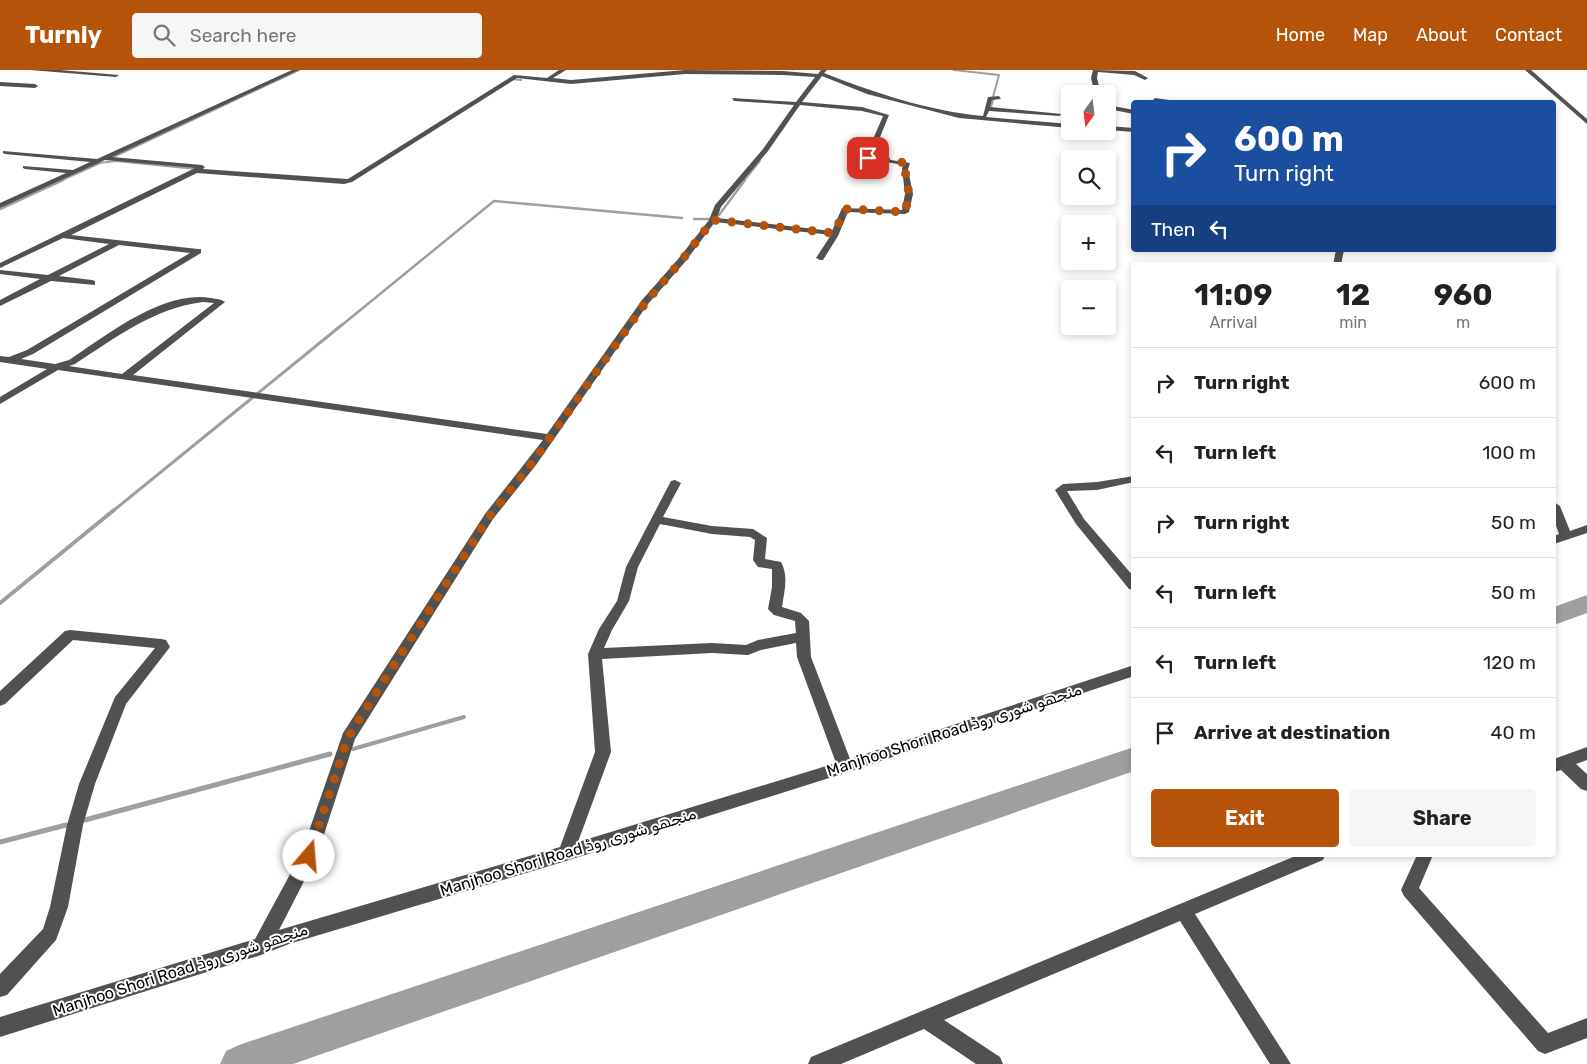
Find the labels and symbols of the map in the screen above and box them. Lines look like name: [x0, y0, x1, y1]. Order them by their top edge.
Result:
north arrow: [1061, 85, 1116, 140]
pin: [847, 137, 889, 179]
street label: Manjhoo Shori Road منجھو شوری روڈ: [824, 680, 1084, 781]
street label: Manjhoo Shori Road منجھو شوری روڈ: [438, 804, 699, 901]
position arrow: [282, 829, 334, 881]
street label: Manjhoo Shori Road منجھو شوری روڈ: [50, 920, 310, 1021]

